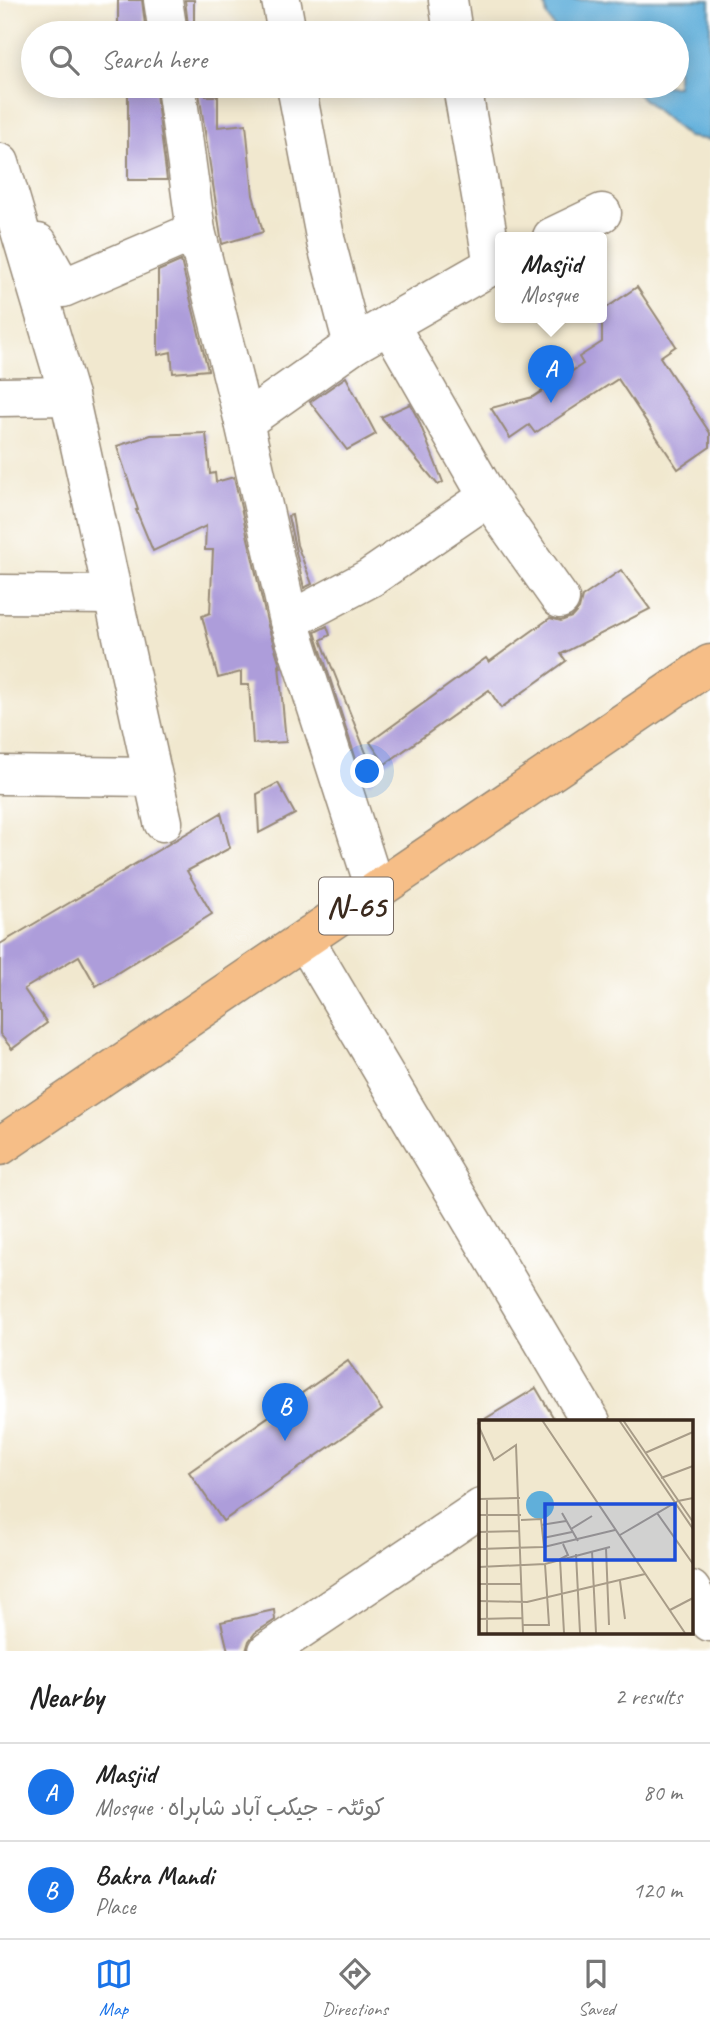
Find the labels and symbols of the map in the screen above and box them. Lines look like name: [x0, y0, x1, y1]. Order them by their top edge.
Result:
pin: A: [528, 345, 574, 403]
your location: [350, 754, 384, 788]
road number: N-65: [319, 877, 393, 934]
pin: B: [262, 1383, 308, 1441]
inset map: [479, 1420, 692, 1633]

